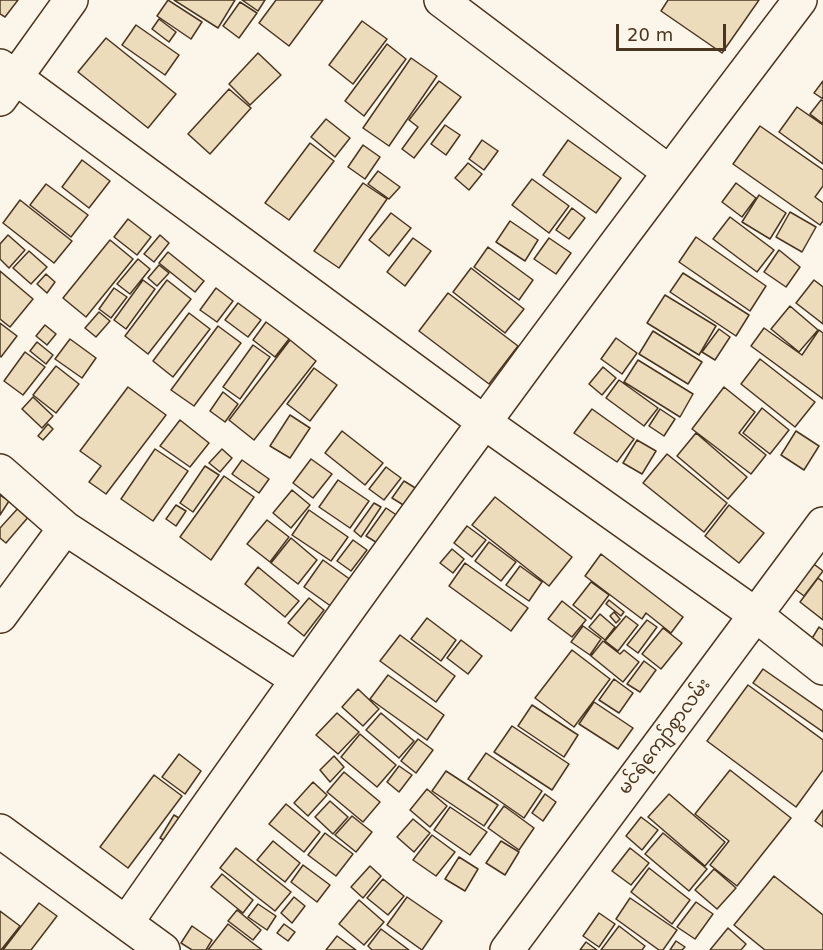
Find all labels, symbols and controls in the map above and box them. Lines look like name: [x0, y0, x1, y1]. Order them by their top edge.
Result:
scale bar: [619, 12, 728, 50]
text: 20 m: [627, 24, 673, 45]
street label: မင်ရဲကျော်စွာလမ်း: [614, 675, 716, 799]

